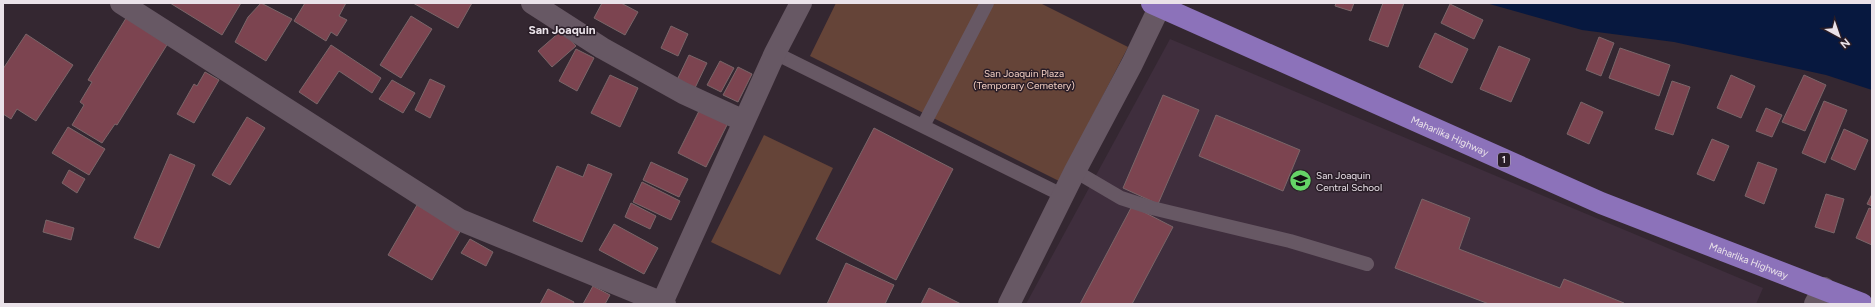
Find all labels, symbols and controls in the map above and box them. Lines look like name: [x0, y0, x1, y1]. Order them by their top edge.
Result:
north arrow: [1819, 16, 1859, 56]
district label: San Joaquin: [528, 23, 596, 37]
text: N: [1838, 36, 1853, 51]
park label: San Joaquin Plaza (Temporary Cemetery): [973, 67, 1075, 92]
street label: Maharlika Highway: [1409, 113, 1491, 159]
road number: 1: [1498, 153, 1510, 167]
school or university icon: San Joaquin Central School: [1287, 168, 1313, 194]
place label: San Joaquin Central School: [1316, 169, 1382, 194]
street label: Maharlika Highway: [1707, 239, 1791, 282]

